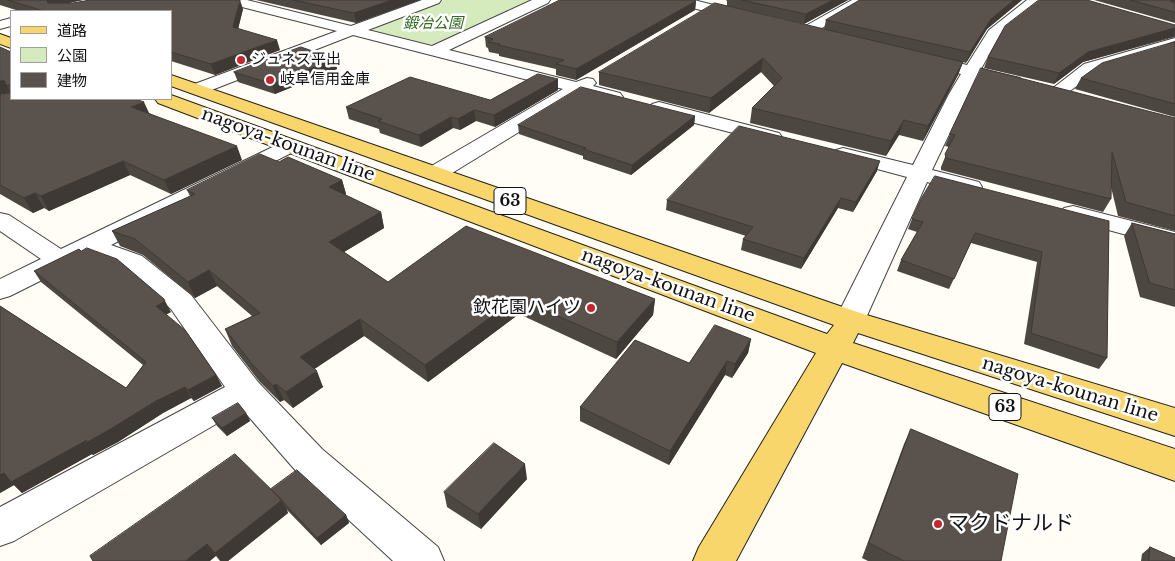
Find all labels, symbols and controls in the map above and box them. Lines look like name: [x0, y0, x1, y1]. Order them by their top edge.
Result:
legend: [10, 10, 172, 100]
park label: 鍛冶公園: [403, 15, 463, 33]
text: 道路: [57, 21, 87, 40]
text: 公園: [57, 46, 87, 65]
place label: ジュネス平出: [251, 51, 341, 69]
marker: ジュネス平出: [235, 54, 247, 66]
text: 建物: [57, 71, 87, 90]
place label: 岐阜信用金庫: [280, 71, 370, 89]
marker: 岐阜信用金庫: [264, 74, 276, 86]
street label: nagoya-kounan line: [198, 104, 378, 186]
road number: 63: [494, 188, 526, 215]
street label: nagoya-kounan line: [578, 245, 758, 327]
place label: 欽花園ハイツ: [473, 297, 581, 319]
marker: 欽花園ハイツ: [585, 302, 597, 314]
street label: nagoya-kounan line: [979, 353, 1161, 427]
road number: 63: [989, 394, 1021, 421]
place label: マクドナルド: [948, 511, 1074, 537]
marker: マクドナルド: [932, 518, 944, 530]

